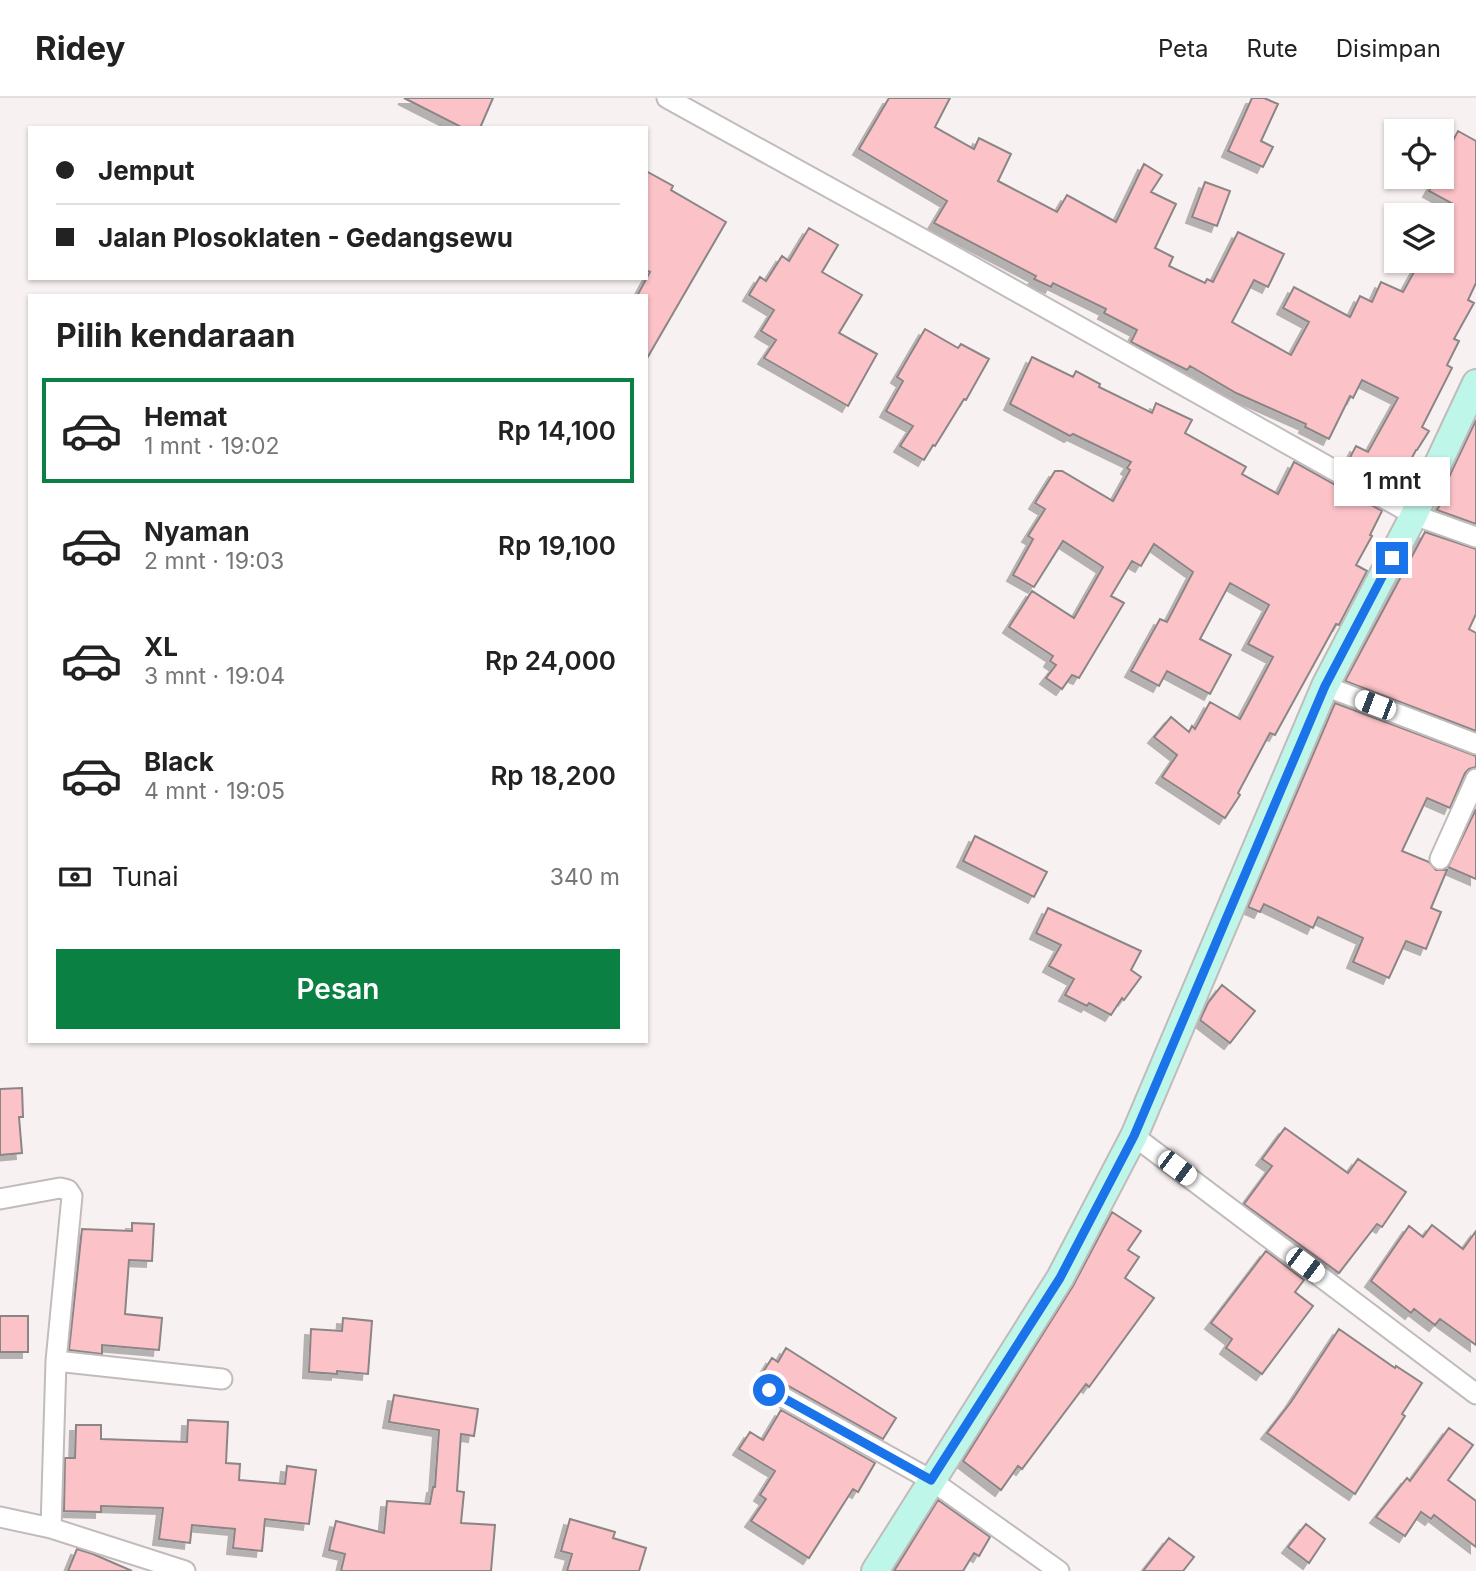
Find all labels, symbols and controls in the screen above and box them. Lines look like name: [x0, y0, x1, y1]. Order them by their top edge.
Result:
text: Ridey: [35, 28, 125, 68]
text: Peta: [1158, 34, 1209, 63]
text: Rute: [1247, 34, 1298, 63]
text: Disimpan: [1336, 34, 1441, 63]
map controls: [1384, 119, 1454, 273]
button: locate: [1384, 119, 1454, 189]
text: Jemput: [98, 155, 195, 186]
button: layers: [1384, 203, 1454, 273]
text: Jalan Plosoklaten - Gedangsewu: [98, 222, 513, 253]
text: Pilih kendaraan: [56, 316, 296, 355]
icon: car: [60, 399, 123, 462]
text: Hemat: [144, 401, 227, 432]
text: Rp 14,100: [498, 415, 616, 446]
text: 1 mnt · 19:02: [144, 432, 279, 460]
callout: 1 mnt: [1334, 456, 1450, 505]
text: 1 mnt: [1363, 467, 1421, 495]
icon: car: [60, 514, 123, 577]
text: Nyaman: [144, 516, 250, 547]
text: Rp 19,100: [498, 530, 616, 561]
route end: [1376, 542, 1408, 574]
text: 2 mnt · 19:03: [144, 547, 284, 575]
icon: car: [60, 629, 123, 692]
text: XL: [144, 631, 178, 662]
text: Rp 24,000: [485, 645, 616, 676]
text: 3 mnt · 19:04: [144, 662, 285, 690]
car: [1352, 688, 1399, 722]
icon: car: [60, 744, 123, 807]
text: Black: [144, 746, 214, 777]
text: Rp 18,200: [490, 760, 616, 791]
text: 4 mnt · 19:05: [144, 777, 285, 805]
icon: cash: [56, 858, 94, 896]
text: Tunai: [112, 861, 179, 892]
text: 340 m: [550, 863, 620, 891]
button: Pesan: [56, 949, 620, 1029]
car: [1154, 1147, 1201, 1189]
car: [1282, 1244, 1329, 1286]
route start: [753, 1374, 785, 1406]

